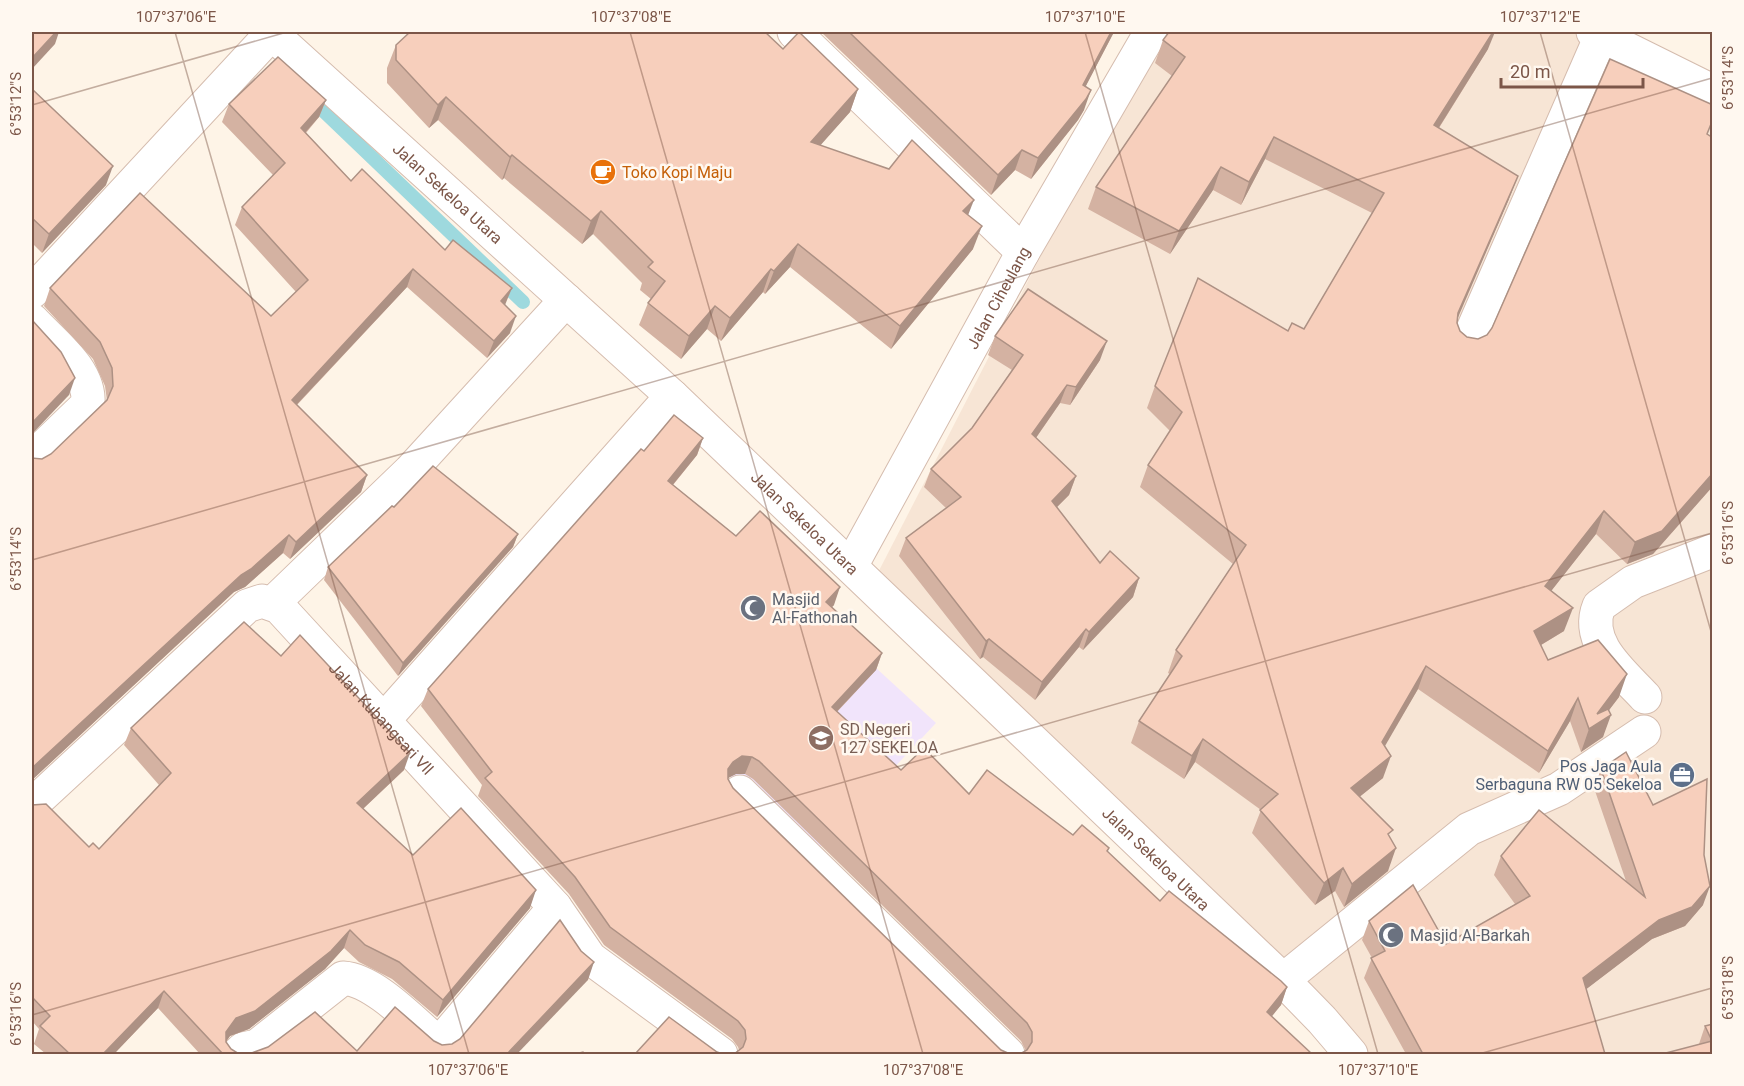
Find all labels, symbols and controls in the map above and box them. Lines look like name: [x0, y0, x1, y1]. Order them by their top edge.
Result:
text: 107°37'06"E: [136, 8, 217, 26]
text: 107°37'08"E: [591, 8, 672, 26]
text: 107°37'10"E: [1045, 8, 1126, 26]
text: 107°37'12"E: [1500, 8, 1581, 26]
text: 6°53'14"S: [1719, 46, 1737, 110]
scale bar: [1501, 51, 1644, 89]
text: 20 m: [1510, 61, 1550, 82]
text: 6°53'12"S: [7, 72, 25, 136]
street label: Jalan Sekeloa Utara: [389, 139, 506, 248]
cafe icon: Toko Kopi Maju: [588, 157, 618, 187]
place label: Toko Kopi Maju: [622, 163, 732, 182]
street label: Jalan Ciheulang: [963, 243, 1034, 352]
street label: Jalan Sekeloa Utara: [747, 468, 862, 579]
text: 6°53'16"S: [1719, 501, 1737, 565]
text: 6°53'14"S: [7, 527, 25, 591]
place label: Masjid Al-Fathonah: [772, 590, 858, 627]
mosque icon: Masjid Al-Fathonah: [738, 593, 768, 623]
street label: Jalan Kubangsari Vll: [325, 659, 437, 779]
place label: SD Negeri 127 SEKELOA: [840, 720, 939, 757]
school or university icon: SD Negeri 127 SEKELOA: [806, 723, 836, 753]
place label: Pos Jaga Aula Serbaguna RW 05 Sekeloa: [1475, 757, 1662, 794]
office icon: Pos Jaga Aula Serbaguna RW 05 Sekeloa: [1667, 760, 1697, 790]
street label: Jalan Sekeloa Utara: [1098, 803, 1213, 915]
mosque icon: Masjid Al-Barkah: [1376, 920, 1406, 950]
place label: Masjid Al-Barkah: [1410, 926, 1530, 945]
text: 6°53'18"S: [1719, 956, 1737, 1020]
text: 6°53'16"S: [7, 982, 25, 1046]
text: 107°37'06"E: [428, 1061, 509, 1079]
text: 107°37'08"E: [883, 1061, 964, 1079]
text: 107°37'10"E: [1338, 1061, 1419, 1079]

